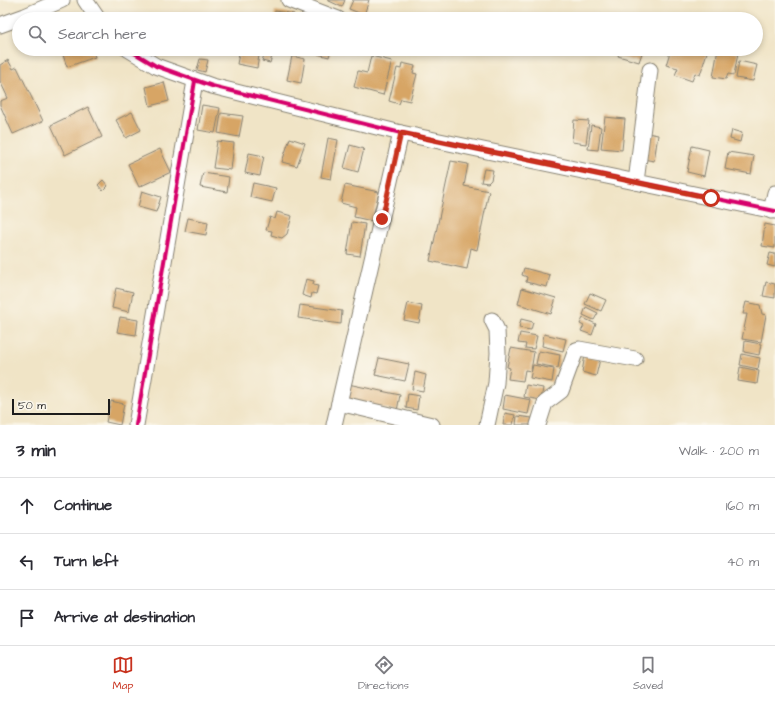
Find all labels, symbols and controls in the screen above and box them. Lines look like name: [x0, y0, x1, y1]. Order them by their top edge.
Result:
search box: [12, 12, 763, 56]
icon: search: [26, 23, 48, 45]
text: Search here: [58, 24, 147, 45]
route start: [702, 189, 720, 207]
route end: [373, 210, 391, 228]
scale bar: [12, 397, 110, 416]
text: 50 m: [18, 398, 46, 413]
text: 3 min: [16, 439, 56, 463]
text: Walk · 200 m: [679, 442, 759, 460]
icon: ahead: [16, 495, 38, 517]
text: Continue: [54, 495, 112, 516]
text: 160 m: [726, 497, 759, 515]
icon: left: [16, 551, 38, 573]
text: Turn left: [54, 551, 118, 572]
text: 40 m: [727, 553, 759, 571]
icon: arrive: [16, 607, 38, 629]
text: Arrive at destination: [54, 607, 195, 628]
tab: Map: [112, 654, 134, 693]
tab: Directions: [358, 654, 409, 693]
tab: Saved: [633, 654, 663, 693]

